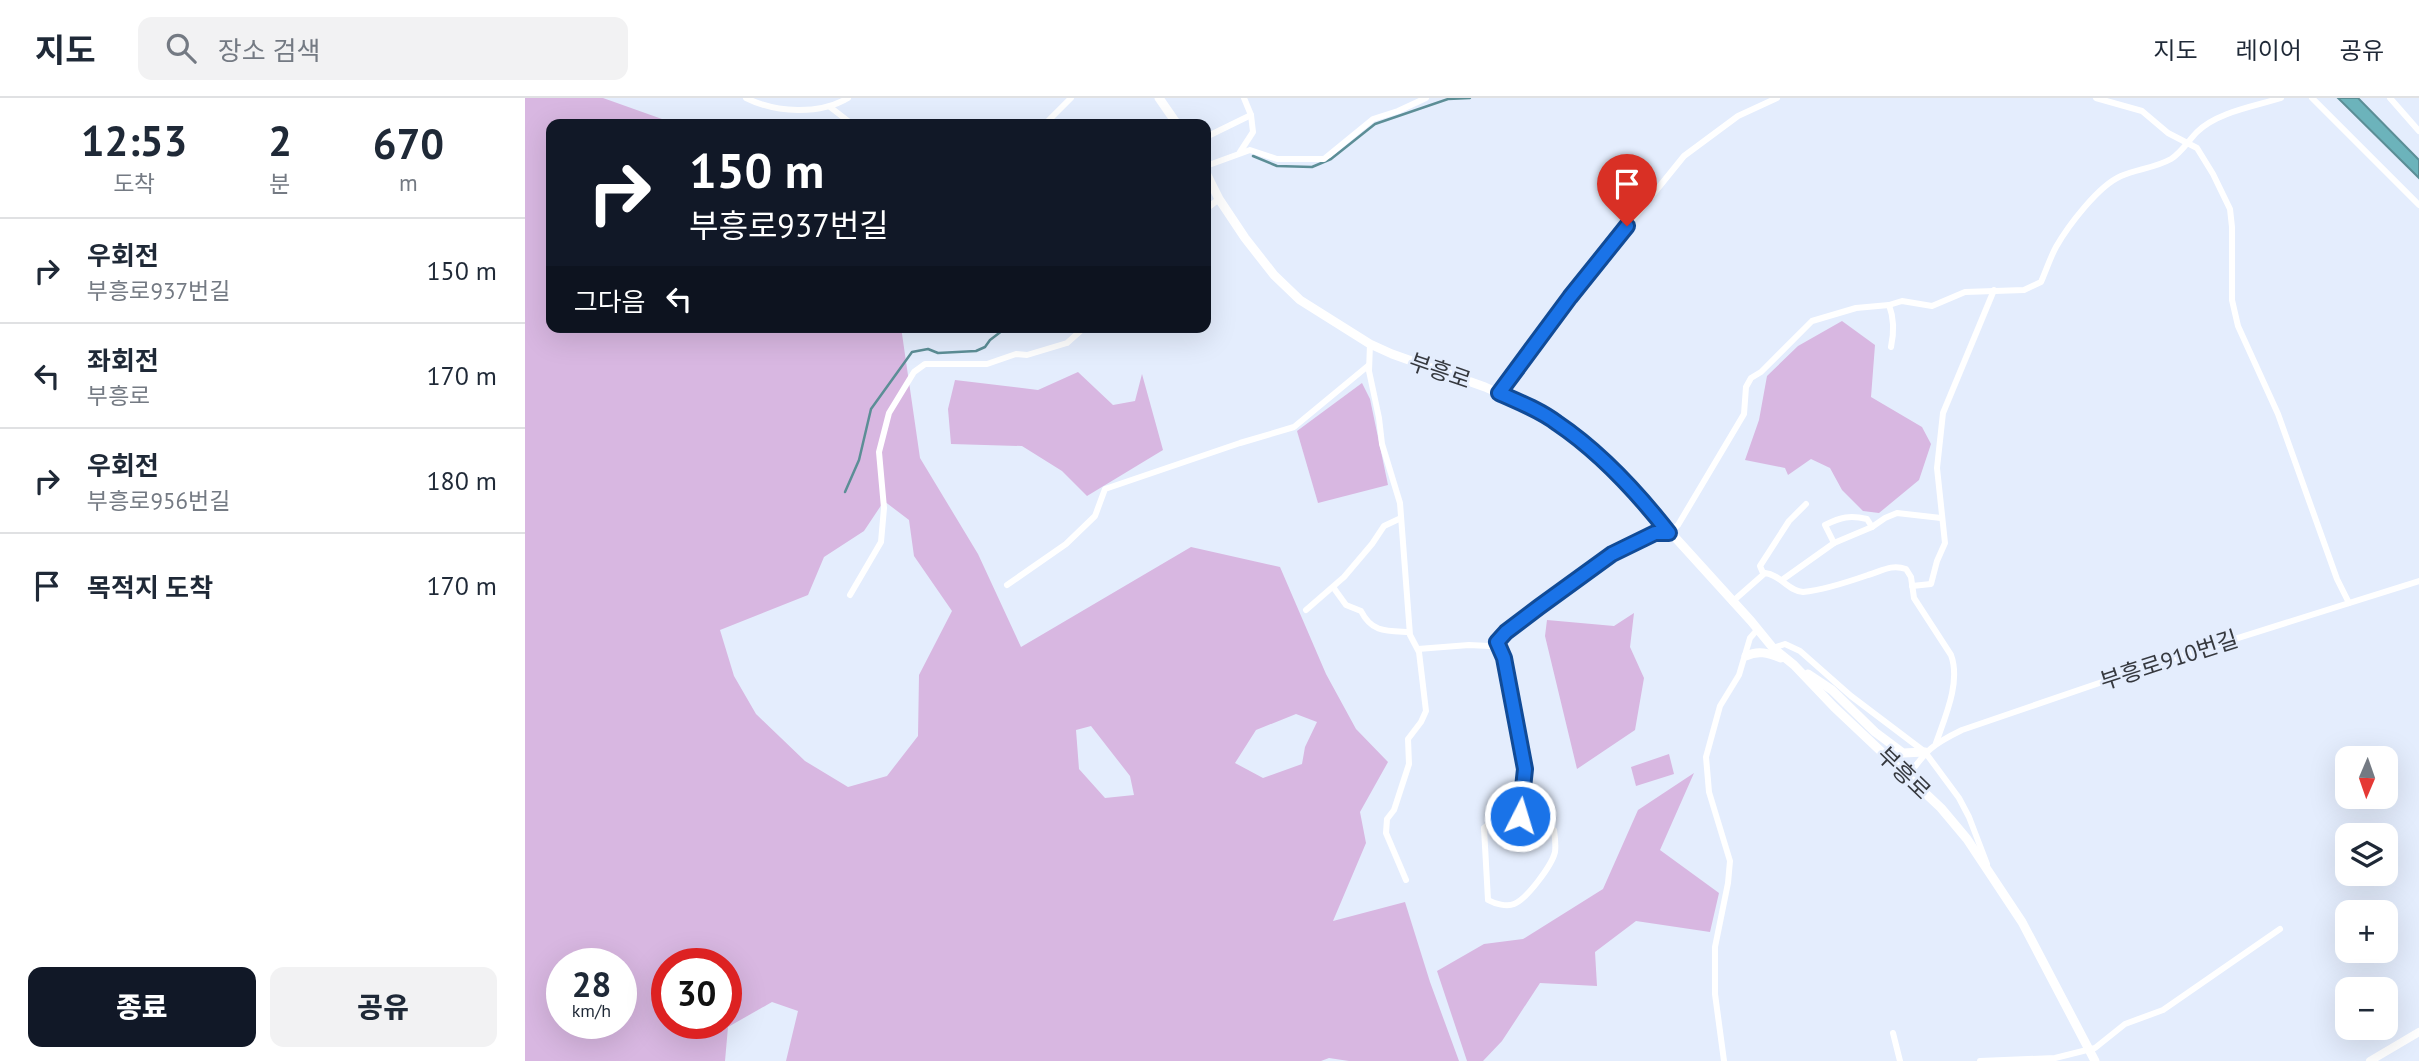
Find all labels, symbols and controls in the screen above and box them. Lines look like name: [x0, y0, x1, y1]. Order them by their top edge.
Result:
search box: [138, 17, 628, 80]
text: 지도: [35, 28, 96, 71]
icon: search: [162, 29, 200, 67]
text: 장소 검색: [218, 34, 320, 67]
text: 지도: [2153, 35, 2198, 66]
text: 레이어: [2236, 35, 2302, 66]
text: 공유: [2340, 35, 2384, 66]
text: 12:53: [81, 113, 187, 168]
text: 2: [268, 113, 292, 168]
text: 670: [373, 116, 444, 171]
text: 150 m: [689, 138, 824, 202]
icon: right: [574, 147, 665, 238]
pin: [1597, 154, 1657, 226]
icon: arrive: [1608, 165, 1646, 203]
text: m: [399, 168, 418, 197]
text: 도착: [113, 169, 155, 198]
text: 분: [269, 169, 291, 198]
text: 부흥로937번길: [689, 204, 889, 246]
text: 우회전: [87, 239, 159, 272]
icon: right: [28, 252, 66, 290]
text: 150 m: [426, 254, 497, 287]
text: 부흥로937번길: [87, 276, 230, 305]
icon: left: [660, 280, 698, 318]
text: 그다음: [574, 285, 646, 318]
text: 좌회전: [87, 344, 159, 377]
street label: 부흥로: [1405, 346, 1475, 395]
icon: left: [28, 357, 66, 395]
text: 170 m: [426, 359, 497, 392]
text: 부흥로: [87, 381, 150, 410]
text: 우회전: [87, 449, 159, 482]
icon: right: [28, 462, 66, 500]
text: 180 m: [426, 464, 497, 497]
text: 부흥로956번길: [87, 486, 230, 515]
icon: arrive: [28, 567, 66, 605]
text: 170 m: [426, 569, 497, 602]
text: 목적지 도착: [87, 571, 213, 604]
street label: 부흥로910번길: [2096, 624, 2242, 695]
street label: 부흥로: [1871, 740, 1937, 805]
north arrow: [2335, 746, 2397, 808]
map controls: [2335, 746, 2398, 1040]
position arrow: [1483, 779, 1557, 853]
button: layers: [2335, 823, 2398, 886]
button: +: [2335, 900, 2398, 963]
speed limit sign: 30: [651, 948, 742, 1039]
text: 28: [572, 961, 611, 1007]
button: 종료: [28, 967, 256, 1047]
button: 공유: [270, 967, 497, 1047]
button: −: [2335, 977, 2398, 1040]
text: km/h: [572, 999, 611, 1022]

